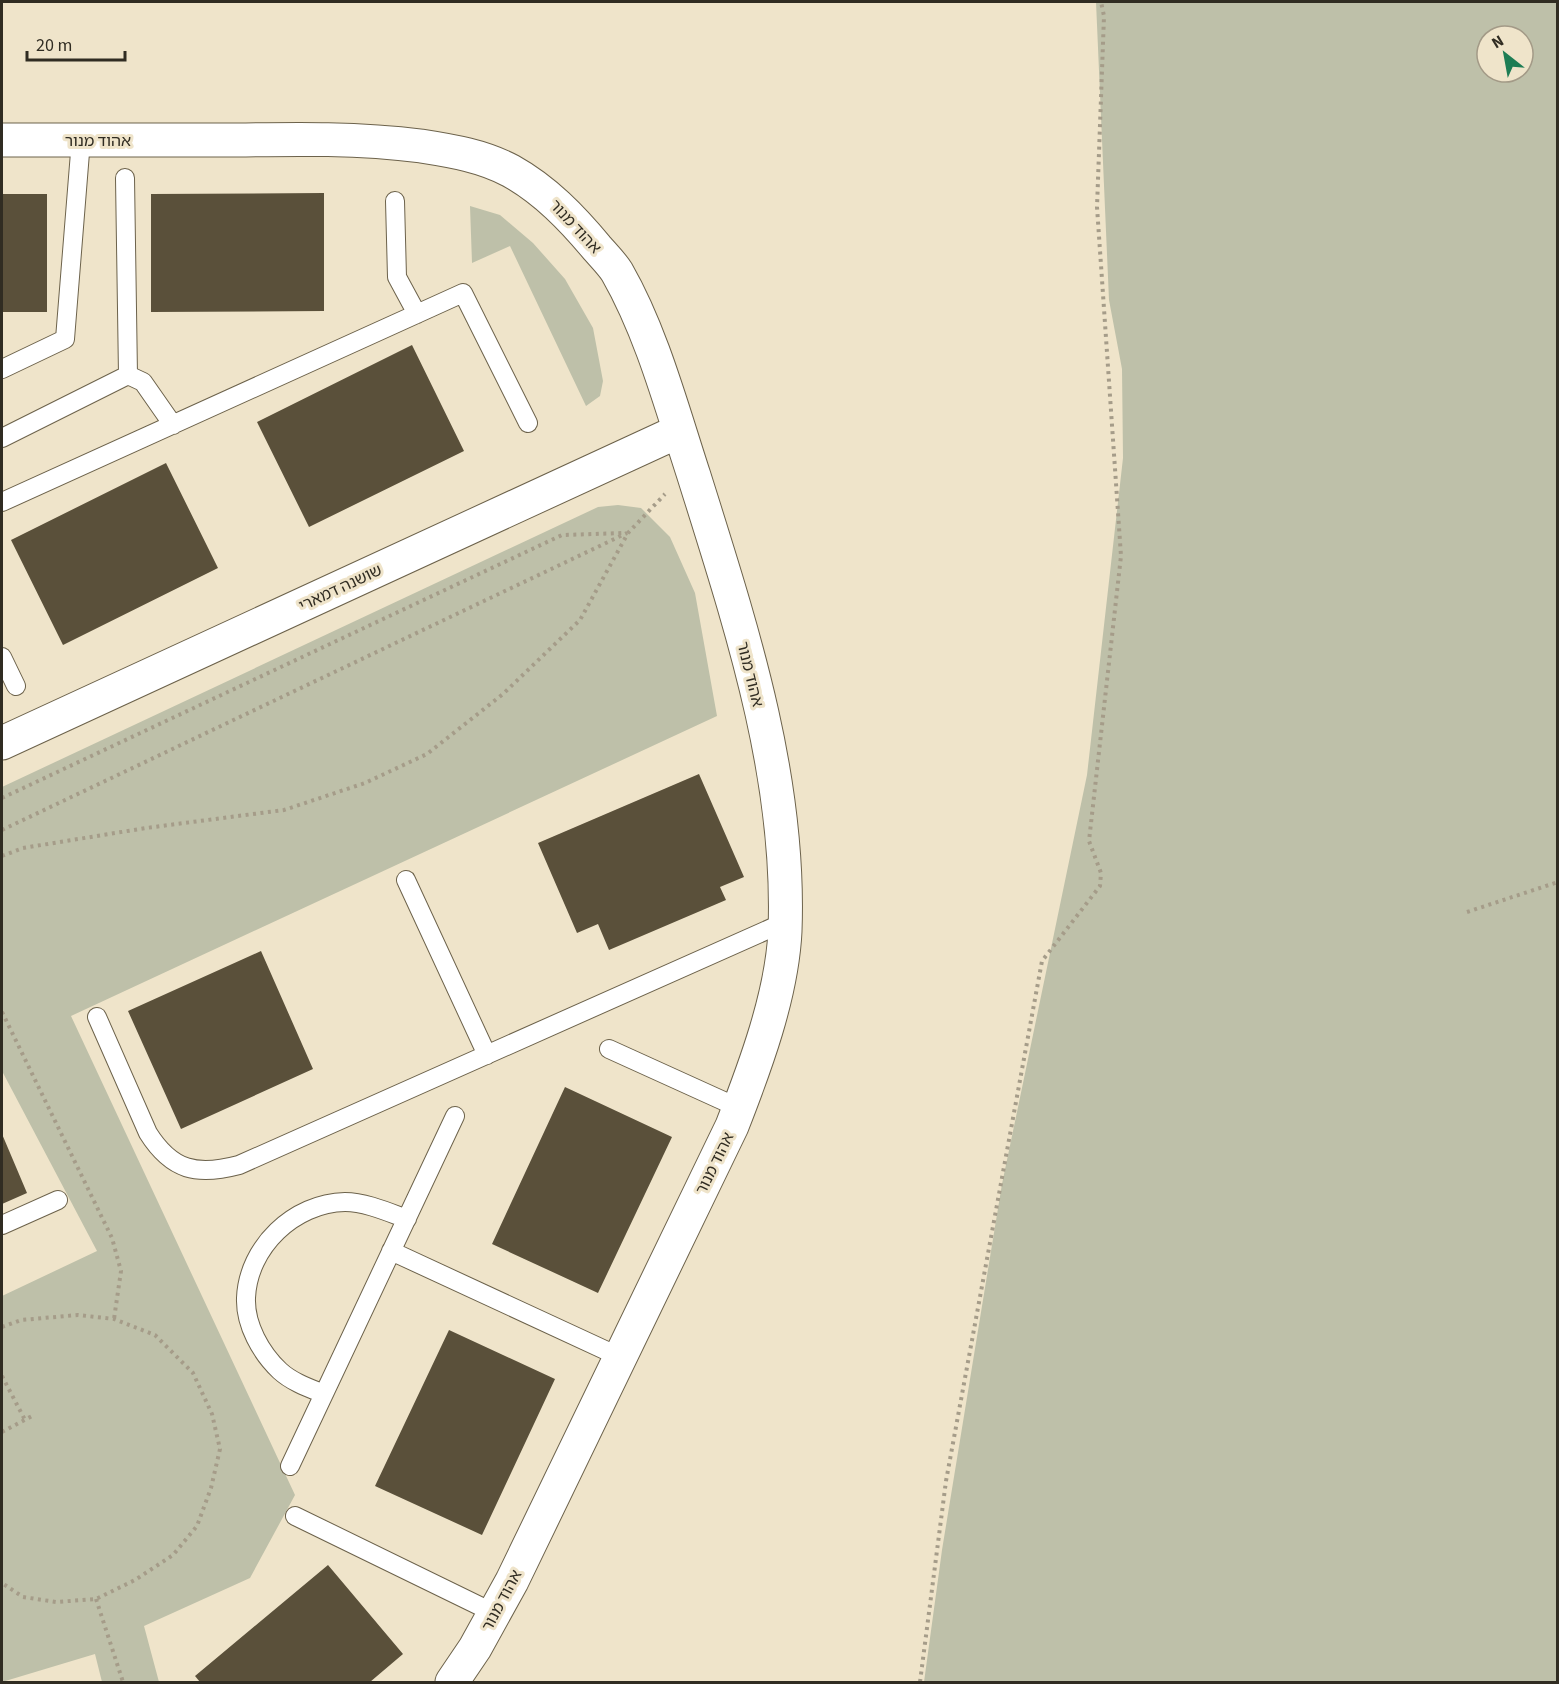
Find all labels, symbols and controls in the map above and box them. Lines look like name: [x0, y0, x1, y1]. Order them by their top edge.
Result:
scale bar: [27, 24, 124, 62]
north arrow: [1475, 24, 1535, 84]
text: N: [1488, 30, 1508, 54]
text: 20 m: [36, 33, 72, 58]
street label: אהוד מנור: [65, 130, 131, 152]
street label: אהוד מנור: [545, 195, 606, 258]
street label: שושנה דמארי: [295, 559, 386, 617]
street label: אהוד מנור: [731, 639, 769, 709]
street label: אהוד מנור: [690, 1129, 739, 1198]
street label: אהוד מנור: [477, 1566, 527, 1635]

